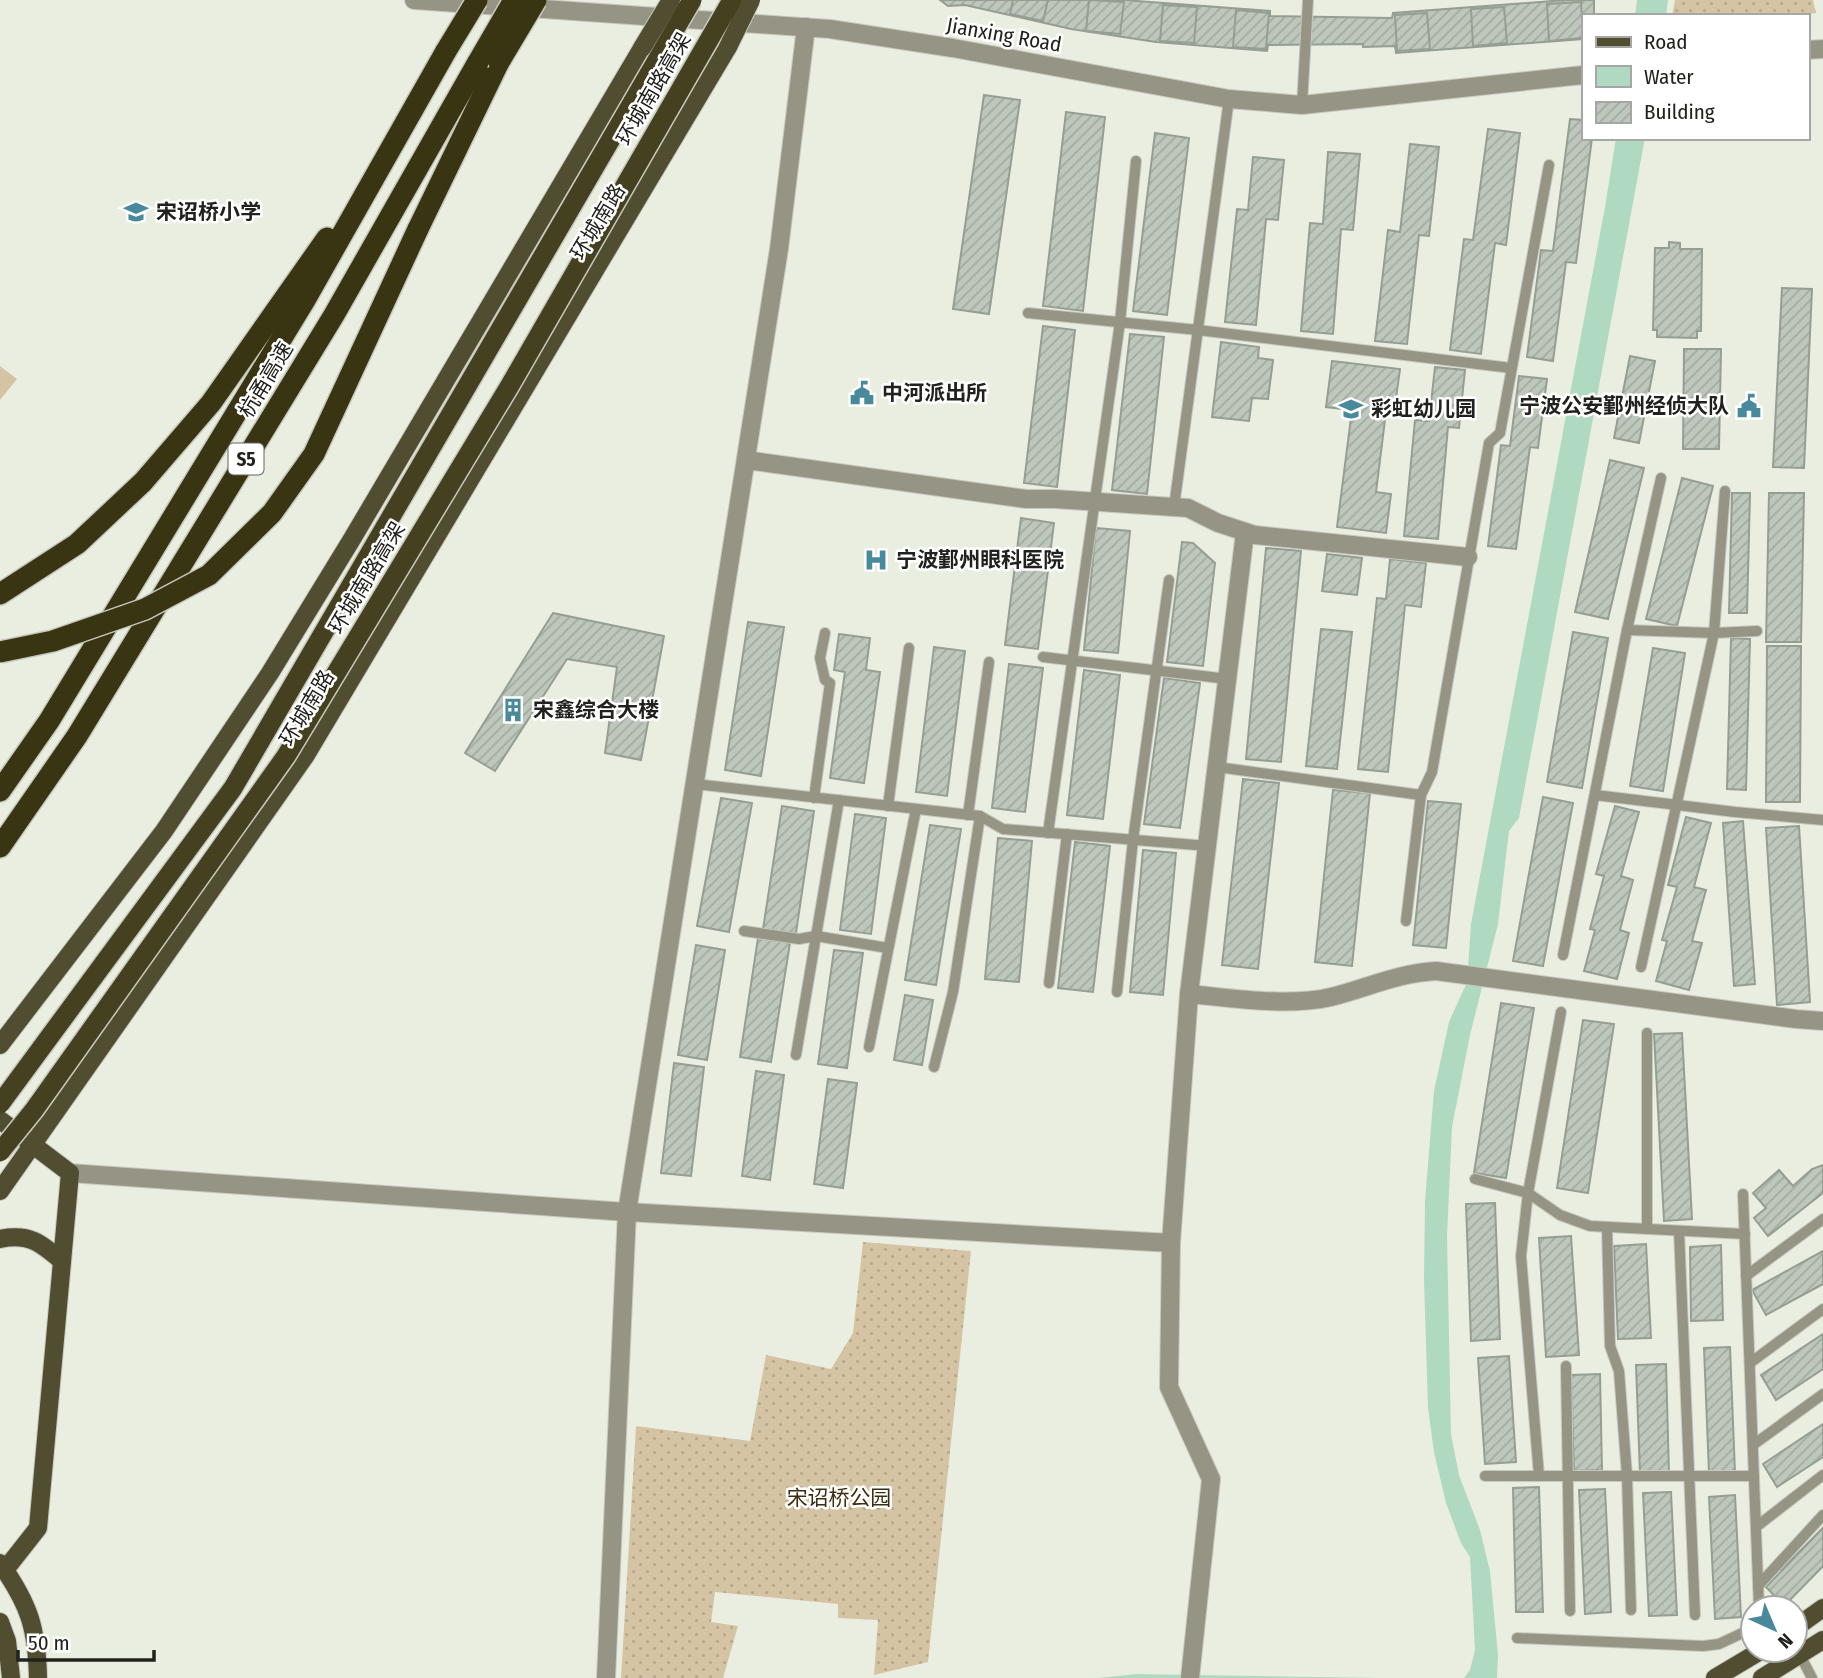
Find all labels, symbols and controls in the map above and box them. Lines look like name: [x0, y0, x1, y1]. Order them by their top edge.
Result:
street label: Jianxing Road: [944, 12, 1064, 58]
legend: [1582, 14, 1809, 140]
street label: 环城南路高架: [611, 28, 697, 150]
text: Road: [1644, 29, 1688, 55]
text: Water: [1644, 64, 1694, 90]
text: Building: [1644, 99, 1715, 125]
street label: 环城南路: [565, 179, 631, 265]
school or university icon: 宋诏桥小学: [122, 198, 150, 226]
place label: 宋诏桥小学: [156, 199, 261, 225]
street label: 杭甬高速: [233, 337, 299, 423]
public building icon: 中河派出所: [848, 379, 876, 407]
place label: 中河派出所: [882, 380, 987, 406]
public building icon: 宁波公安鄞州经侦大队: [1735, 392, 1763, 420]
place label: 宁波公安鄞州经侦大队: [1519, 393, 1729, 419]
school or university icon: 彩虹幼儿园: [1337, 395, 1365, 423]
place label: 彩虹幼儿园: [1371, 396, 1476, 422]
road number: S5: [229, 444, 264, 474]
street label: 环城南路高架: [323, 517, 411, 639]
hospital icon: 宁波鄞州眼科医院: [862, 546, 890, 574]
place label: 宁波鄞州眼科医院: [896, 547, 1064, 573]
street label: 环城南路: [274, 665, 340, 751]
building icon: 宋鑫综合大楼: [499, 696, 527, 724]
place label: 宋鑫综合大楼: [533, 697, 659, 723]
park label: 宋诏桥公园: [787, 1485, 892, 1511]
north arrow: [1739, 1594, 1809, 1664]
scale bar: [18, 1618, 154, 1662]
text: N: [1773, 1629, 1798, 1653]
text: 50 m: [28, 1630, 70, 1656]

